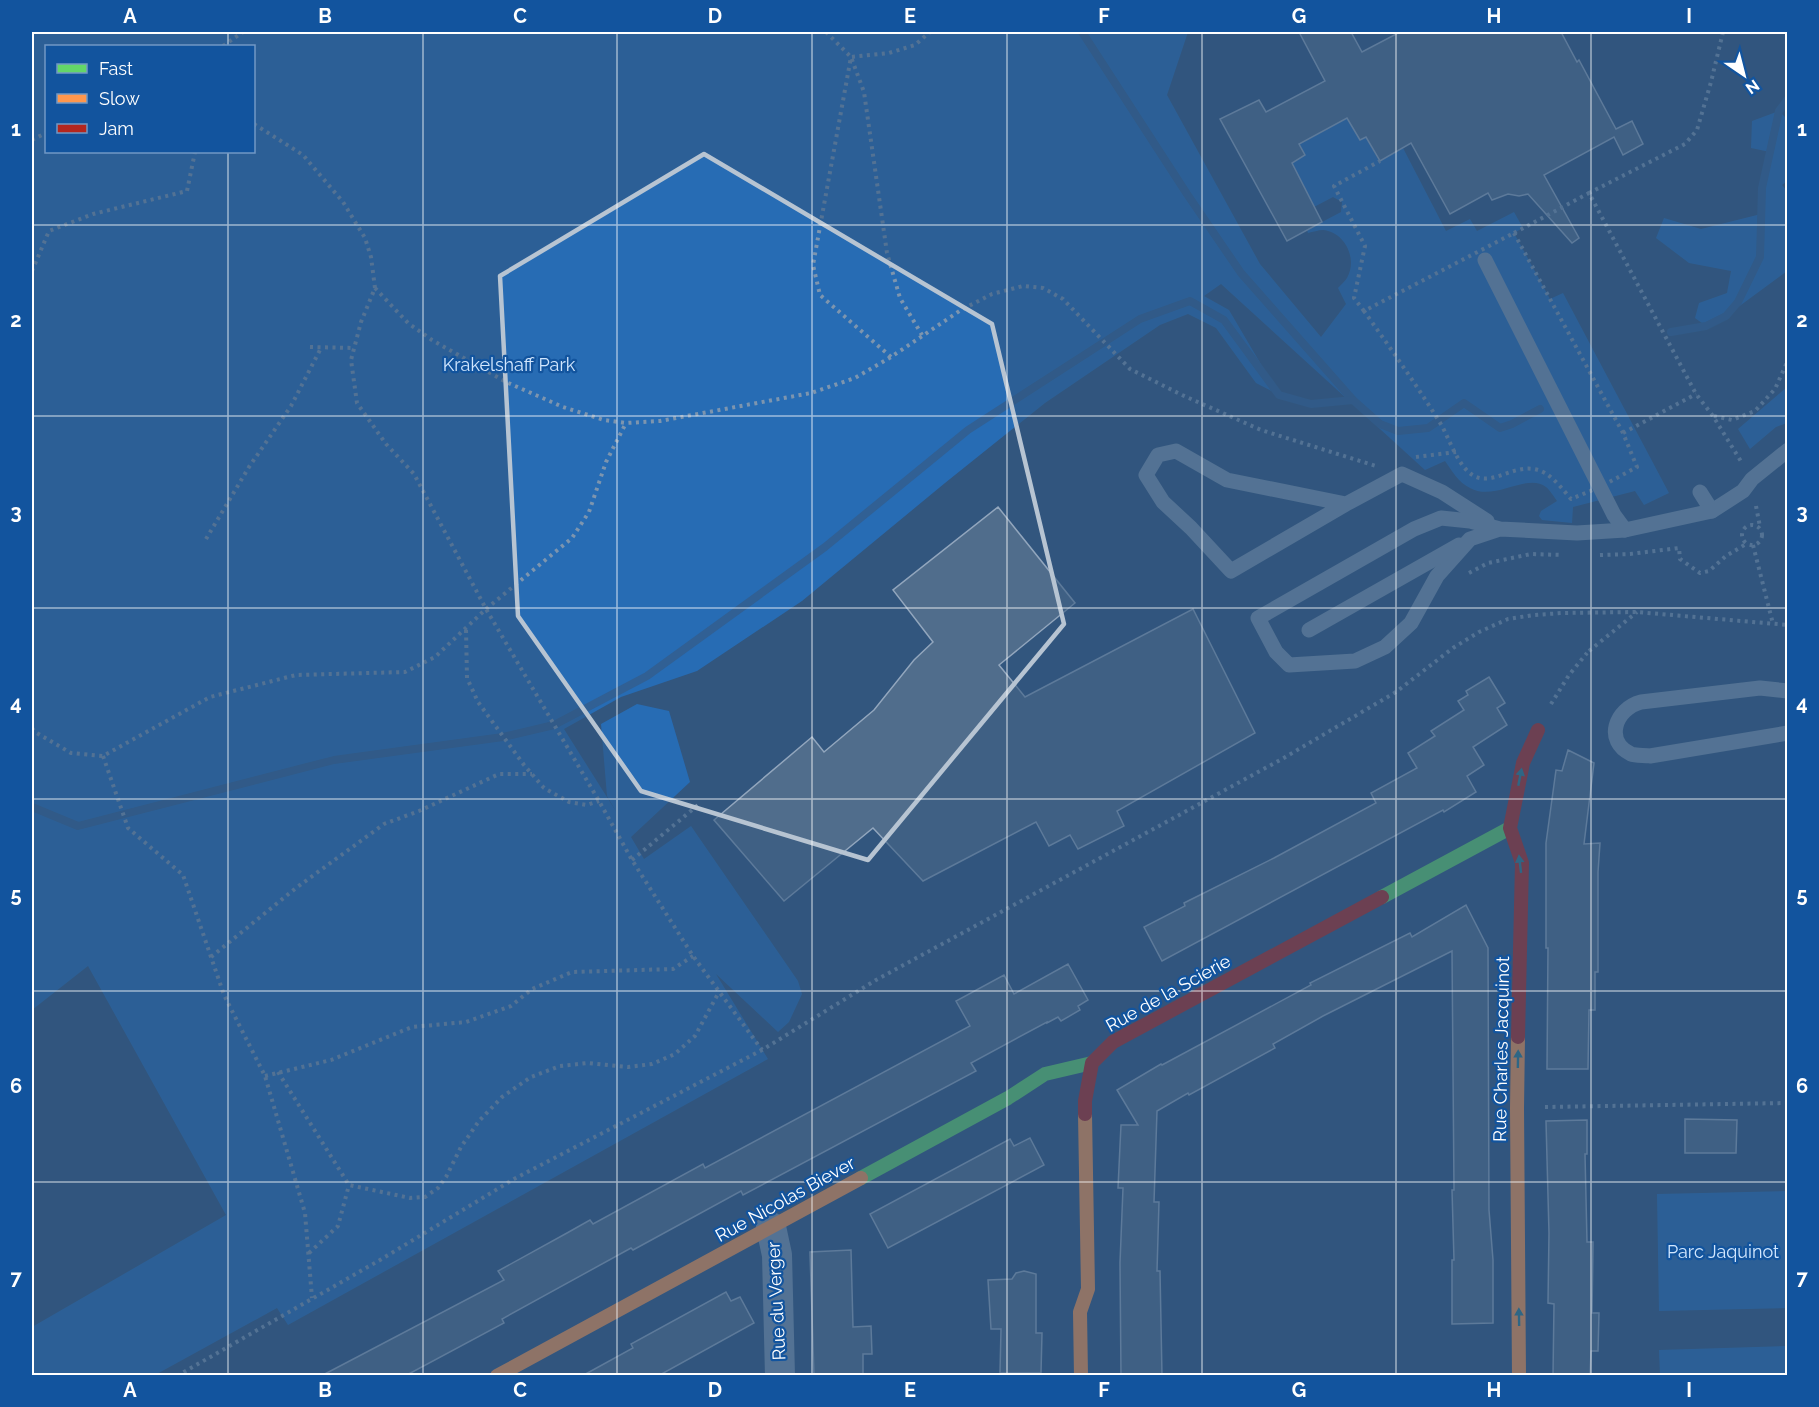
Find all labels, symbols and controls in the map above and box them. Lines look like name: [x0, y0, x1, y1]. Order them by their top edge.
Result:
text: A: [123, 4, 137, 28]
text: B: [318, 4, 332, 28]
text: C: [513, 4, 527, 28]
text: D: [708, 4, 722, 28]
text: E: [904, 4, 916, 28]
text: F: [1098, 4, 1110, 28]
text: G: [1292, 4, 1306, 28]
text: H: [1487, 4, 1501, 28]
text: I: [1686, 4, 1692, 28]
legend: [45, 45, 255, 153]
north arrow: [1714, 45, 1774, 105]
text: Fast: [99, 58, 133, 79]
text: N: [1742, 76, 1763, 98]
text: Slow: [99, 88, 140, 109]
text: 1: [11, 117, 21, 141]
text: 1: [1797, 117, 1807, 141]
text: Jam: [99, 118, 134, 139]
text: 2: [10, 308, 22, 332]
text: 2: [1796, 308, 1808, 332]
park label: Krakelshaff Park: [443, 354, 576, 375]
text: 3: [10, 500, 22, 524]
text: 3: [1796, 500, 1808, 524]
text: 4: [10, 691, 22, 715]
text: 4: [1796, 691, 1808, 715]
one-way arrow: [1516, 768, 1525, 787]
one-way arrow: [1515, 855, 1525, 874]
text: 5: [10, 883, 22, 907]
text: 5: [1796, 883, 1808, 907]
street label: Rue de la Scierie: [1102, 950, 1234, 1036]
street label: Rue Charles Jacquinot: [1489, 956, 1513, 1142]
one-way arrow: [1513, 1050, 1523, 1069]
text: 6: [10, 1074, 22, 1098]
text: 6: [1796, 1074, 1808, 1098]
street label: Rue Nicolas Biever: [712, 1152, 859, 1246]
street label: Rue du Verger: [762, 1240, 790, 1361]
park label: Parc Jaquinot: [1667, 1241, 1779, 1262]
text: 7: [10, 1266, 22, 1290]
text: 7: [1796, 1266, 1808, 1290]
one-way arrow: [1514, 1308, 1524, 1327]
text: A: [123, 1378, 137, 1402]
text: B: [318, 1378, 332, 1402]
text: C: [513, 1378, 527, 1402]
text: D: [708, 1378, 722, 1402]
text: E: [904, 1378, 916, 1402]
text: F: [1098, 1378, 1110, 1402]
text: G: [1292, 1378, 1306, 1402]
text: H: [1487, 1378, 1501, 1402]
text: I: [1686, 1378, 1692, 1402]

